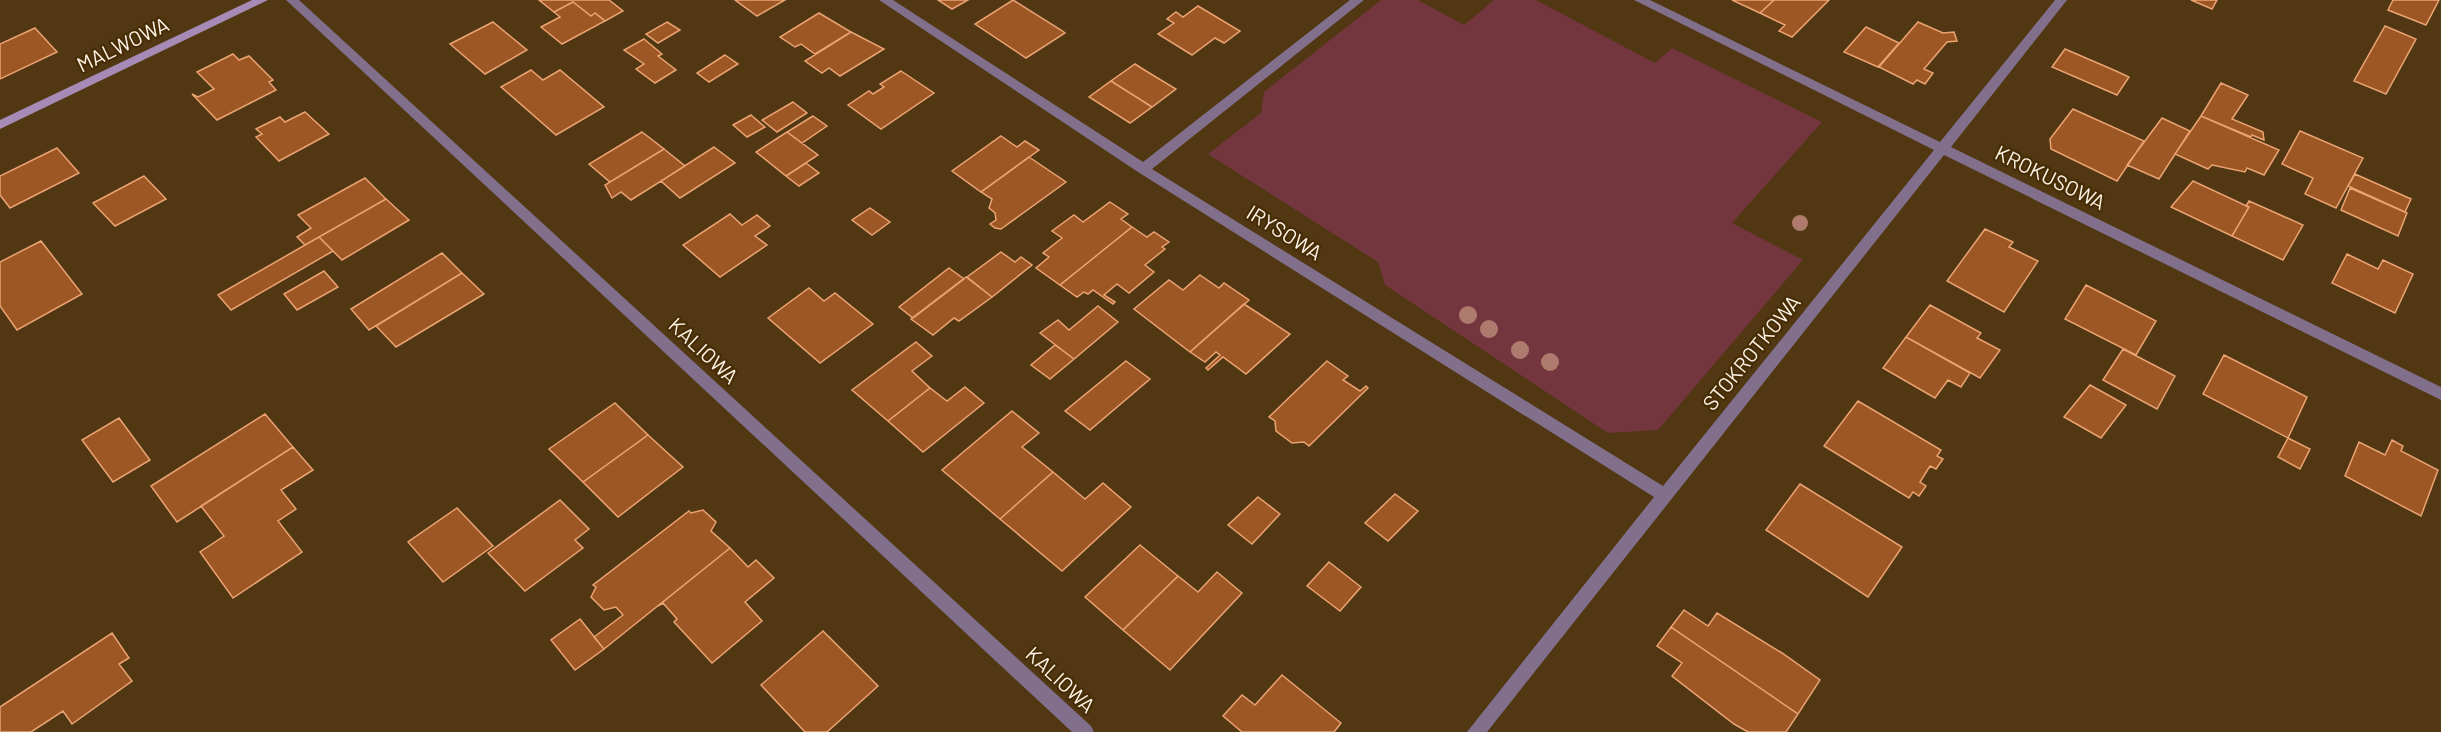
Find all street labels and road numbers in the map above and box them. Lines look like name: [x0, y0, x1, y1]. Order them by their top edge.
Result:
street label: MALWOWA: [72, 11, 173, 77]
street label: KROKUSOWA: [1991, 139, 2110, 214]
street label: IRYSOWA: [1243, 199, 1327, 265]
street label: STOKROTKOWA: [1697, 289, 1805, 415]
street label: KALIOWA: [664, 312, 744, 388]
street label: KALIOWA: [1021, 641, 1101, 717]

